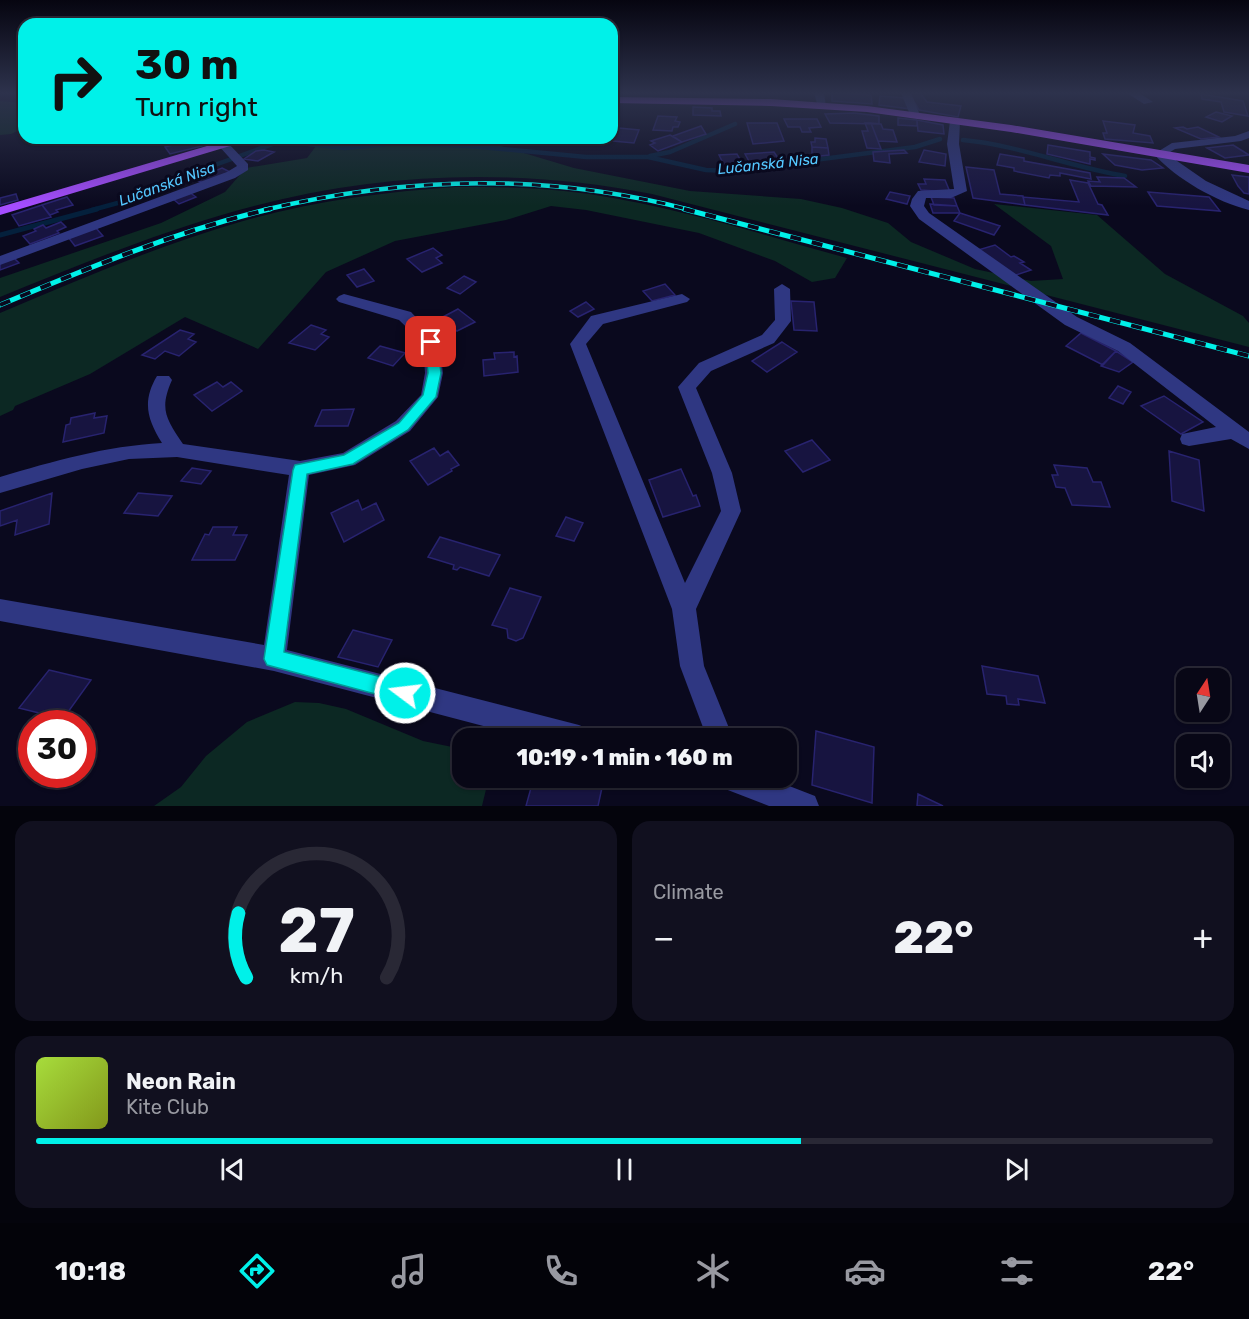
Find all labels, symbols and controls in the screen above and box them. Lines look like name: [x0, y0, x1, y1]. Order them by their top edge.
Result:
text: 30 m: [135, 40, 239, 90]
icon: right: [36, 42, 114, 120]
text: Turn right: [135, 91, 258, 123]
water label: Lučanská Nisa: [716, 150, 820, 178]
water label: Lučanská Nisa: [116, 158, 218, 210]
pin: [405, 316, 456, 367]
icon: arrive: [414, 325, 447, 358]
position arrow: [373, 661, 437, 725]
north arrow: [1176, 668, 1230, 722]
map controls: [1176, 668, 1230, 788]
speed limit sign: 30: [18, 710, 96, 788]
button: sound: [1176, 734, 1230, 788]
text: 10:19 · 1 min · 160 m: [516, 744, 733, 771]
text: Climate: [653, 880, 724, 904]
text: 27: [278, 894, 354, 968]
text: 22°: [894, 911, 973, 964]
text: −: [653, 918, 674, 957]
text: +: [1192, 918, 1213, 957]
text: km/h: [289, 963, 343, 988]
text: Neon Rain: [126, 1068, 236, 1095]
text: Kite Club: [126, 1095, 209, 1119]
icon: previous: [216, 1153, 249, 1186]
icon: pause: [608, 1153, 641, 1186]
icon: next: [1000, 1153, 1033, 1186]
icon: directions: [236, 1250, 278, 1292]
icon: music: [388, 1250, 430, 1292]
icon: phone: [540, 1250, 582, 1292]
icon: climate: [692, 1250, 734, 1292]
icon: car: [844, 1250, 886, 1292]
icon: filters: [996, 1250, 1038, 1292]
text: 10:18: [55, 1255, 126, 1287]
text: 22°: [1148, 1255, 1194, 1287]

